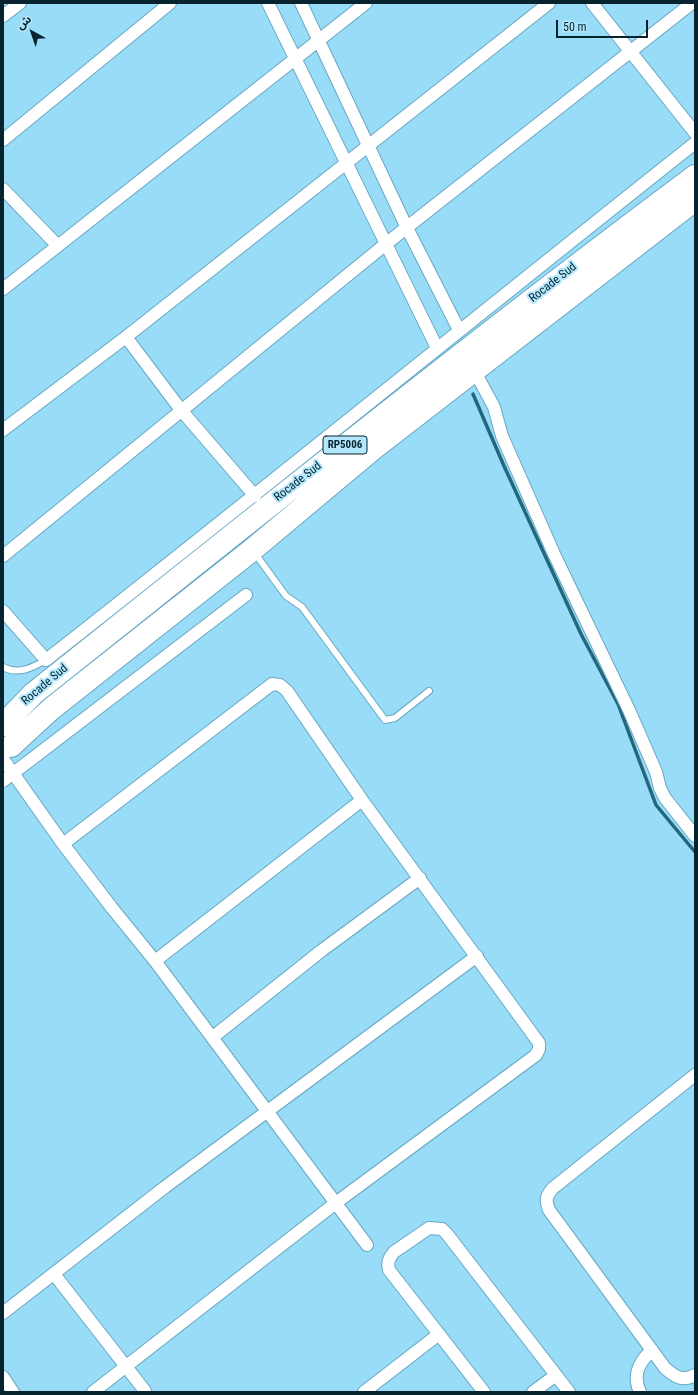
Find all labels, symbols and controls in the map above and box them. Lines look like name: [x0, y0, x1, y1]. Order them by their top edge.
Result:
north arrow: [12, 12, 52, 52]
scale bar: [558, 12, 650, 38]
text: ش: [14, 13, 34, 32]
text: 50 m: [563, 20, 587, 34]
street label: Rocade Sud: [527, 260, 579, 306]
road number: RP5006: [323, 436, 367, 454]
street label: Rocade Sud: [272, 459, 324, 505]
street label: Rocade Sud: [19, 661, 71, 709]

